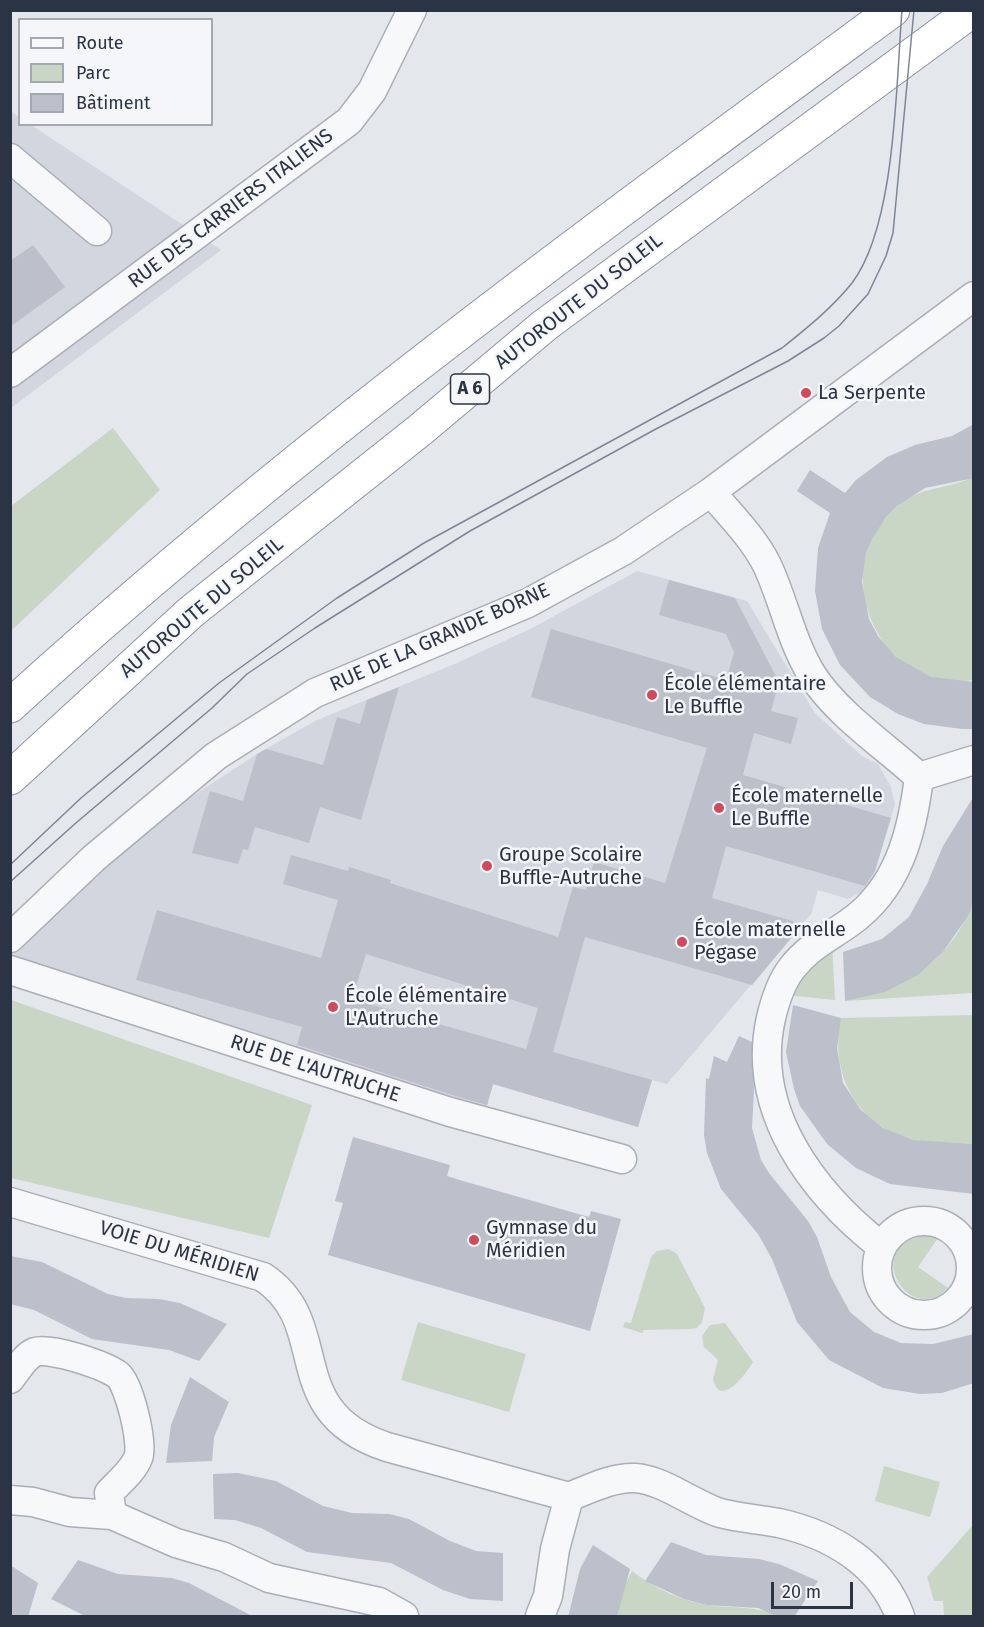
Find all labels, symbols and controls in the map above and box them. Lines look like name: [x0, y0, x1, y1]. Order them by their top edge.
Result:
legend: [18, 18, 213, 126]
text: Route: [76, 32, 124, 54]
text: Parc: [76, 62, 110, 84]
text: Bâtiment: [76, 92, 151, 114]
street label: RUE DES CARRIERS ITALIENS: [124, 124, 338, 294]
street label: AUTOROUTE DU SOLEIL: [490, 229, 668, 375]
road number: A 6: [450, 374, 490, 404]
place label: La Serpente: [818, 381, 926, 405]
marker: La Serpente: [799, 386, 813, 400]
street label: AUTOROUTE DU SOLEIL: [115, 533, 289, 683]
street label: RUE DE LA GRANDE BORNE: [326, 579, 554, 697]
place label: École élémentaire Le Buffle: [664, 672, 826, 719]
marker: École élémentaire Le Buffle: [645, 688, 659, 702]
place label: École maternelle Le Buffle: [731, 784, 883, 831]
marker: École maternelle Le Buffle: [712, 801, 726, 815]
place label: Groupe Scolaire Buffle-Autruche: [499, 843, 642, 890]
marker: Groupe Scolaire Buffle-Autruche: [480, 859, 494, 873]
place label: École maternelle Pégase: [694, 918, 846, 965]
marker: École maternelle Pégase: [675, 935, 689, 949]
place label: École élémentaire L'Autruche: [345, 984, 507, 1031]
marker: École élémentaire L'Autruche: [326, 1000, 340, 1014]
street label: RUE DE L'AUTRUCHE: [227, 1030, 403, 1108]
street label: VOIE DU MÉRIDIEN: [96, 1216, 262, 1288]
place label: Gymnase du Méridien: [486, 1216, 597, 1263]
marker: Gymnase du Méridien: [467, 1233, 481, 1247]
scale bar: [774, 1570, 856, 1608]
text: 20 m: [782, 1581, 821, 1603]

